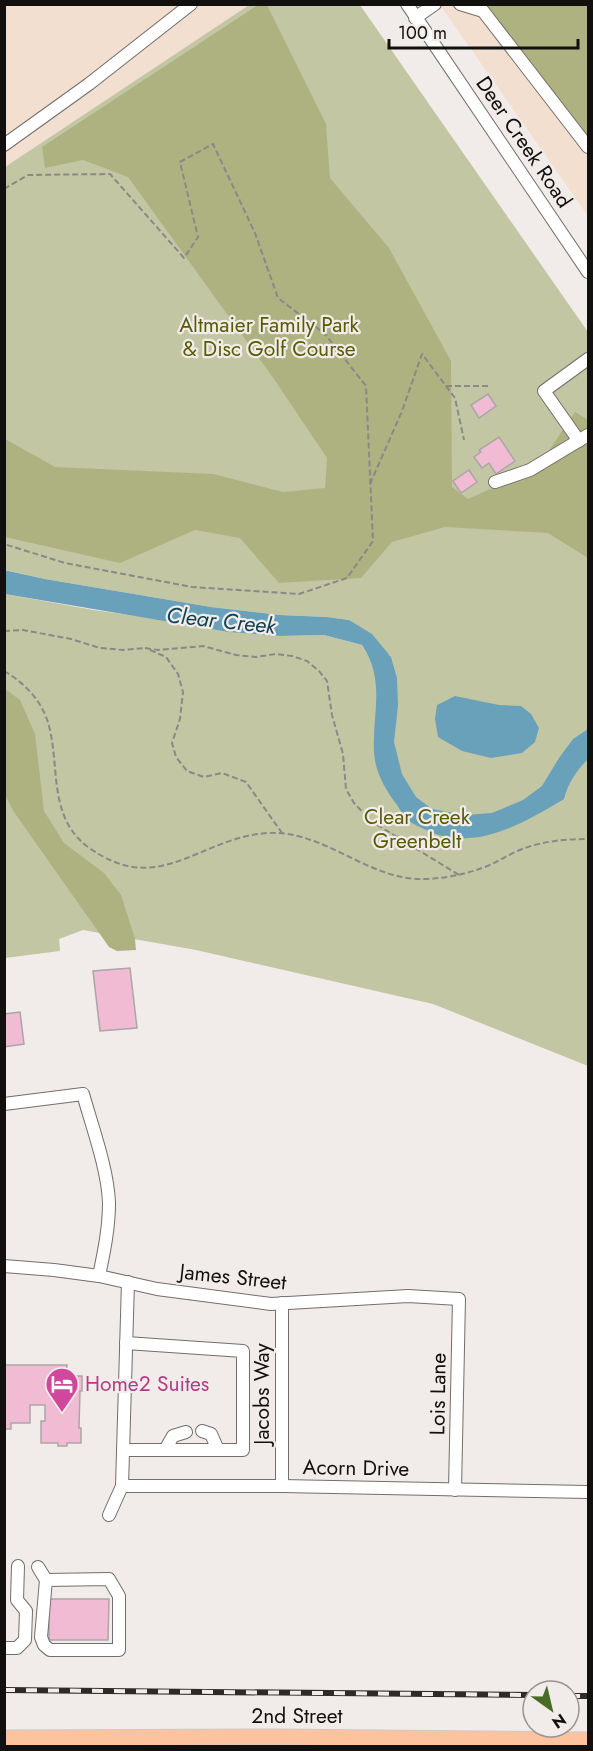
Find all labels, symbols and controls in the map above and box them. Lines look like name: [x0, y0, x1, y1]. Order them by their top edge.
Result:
scale bar: [389, 12, 578, 50]
text: 100 m: [398, 20, 447, 46]
street label: Deer Creek Road: [469, 70, 579, 214]
park label: Altmaier Family Park & Disc Golf Course: [179, 310, 360, 364]
water label: Clear Creek: [165, 598, 279, 642]
park label: Clear Creek Greenbelt: [364, 802, 471, 856]
street label: James Street: [175, 1256, 288, 1298]
street label: Jacobs Way: [247, 1343, 277, 1448]
street label: Lois Lane: [422, 1352, 454, 1436]
hotel icon: Home2 Suites: [44, 1366, 80, 1413]
place label: Home2 Suites: [85, 1369, 209, 1399]
street label: Acorn Drive: [302, 1452, 410, 1484]
north arrow: [521, 1679, 581, 1739]
street label: 2nd Street: [251, 1701, 343, 1731]
text: N: [547, 1708, 571, 1734]

